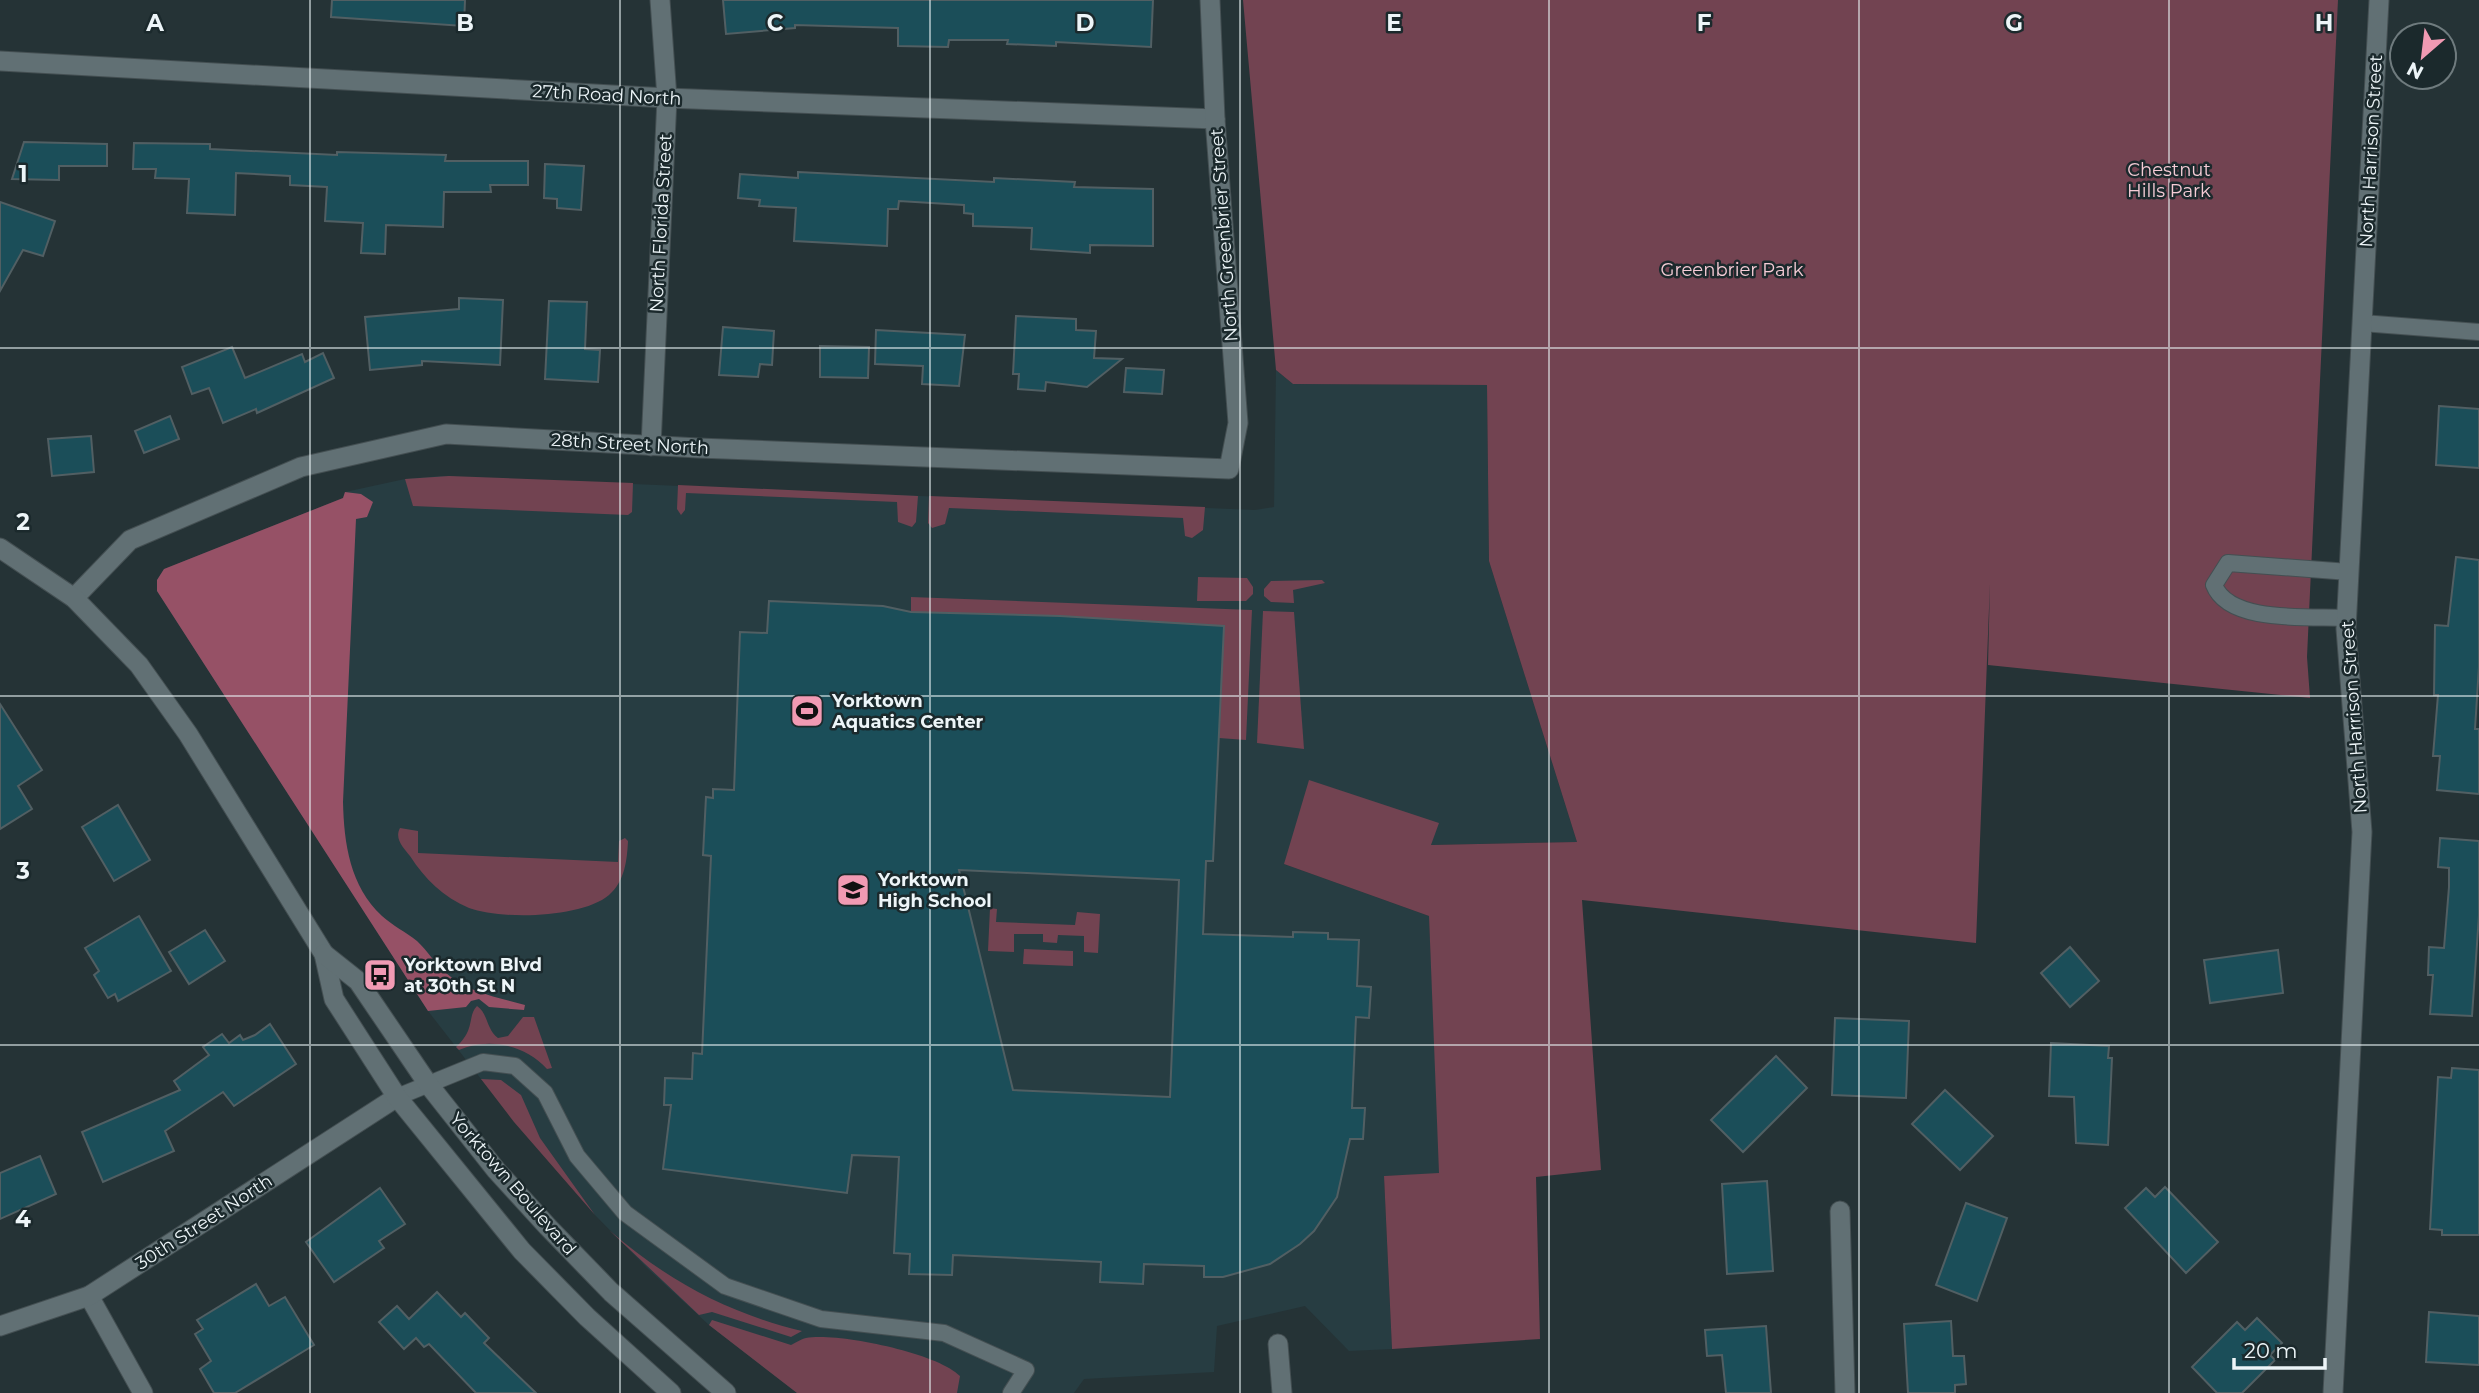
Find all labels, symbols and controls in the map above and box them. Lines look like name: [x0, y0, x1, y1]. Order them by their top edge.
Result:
text: A: [145, 9, 164, 37]
text: B: [456, 9, 474, 37]
text: C: [767, 9, 784, 37]
text: D: [1076, 9, 1095, 37]
text: E: [1386, 9, 1402, 37]
text: F: [1697, 9, 1712, 37]
text: G: [2005, 9, 2023, 37]
text: H: [2315, 9, 2333, 37]
north arrow: [2388, 21, 2458, 91]
street label: North Harrison Street: [2355, 54, 2387, 248]
text: N: [2403, 57, 2427, 84]
street label: 27th Road North: [532, 80, 682, 110]
street label: North Greenbrier Street: [1206, 128, 1242, 342]
street label: North Florida Street: [645, 133, 677, 313]
park label: Chestnut Hills Park: [2127, 159, 2211, 202]
text: 1: [18, 160, 28, 188]
park label: Greenbrier Park: [1661, 259, 1804, 281]
street label: 28th Street North: [551, 429, 709, 459]
text: 2: [16, 508, 30, 536]
street label: North Harrison Street: [2336, 620, 2372, 814]
place label: Yorktown Aquatics Center: [831, 690, 984, 733]
sports icon: Yorktown Aquatics Center: [788, 692, 826, 730]
text: 3: [15, 857, 30, 885]
place label: Yorktown High School: [877, 869, 992, 912]
school or university icon: Yorktown High School: [834, 871, 872, 909]
place label: Yorktown Blvd at 30th St N: [403, 954, 542, 997]
bus stop icon: Yorktown Blvd at 30th St N: [361, 956, 399, 994]
street label: Yorktown Boulevard: [445, 1108, 581, 1260]
street label: 30th Street North: [132, 1170, 276, 1274]
text: 4: [15, 1205, 31, 1233]
scale bar: [2234, 1326, 2325, 1370]
text: 20 m: [2244, 1338, 2298, 1363]

